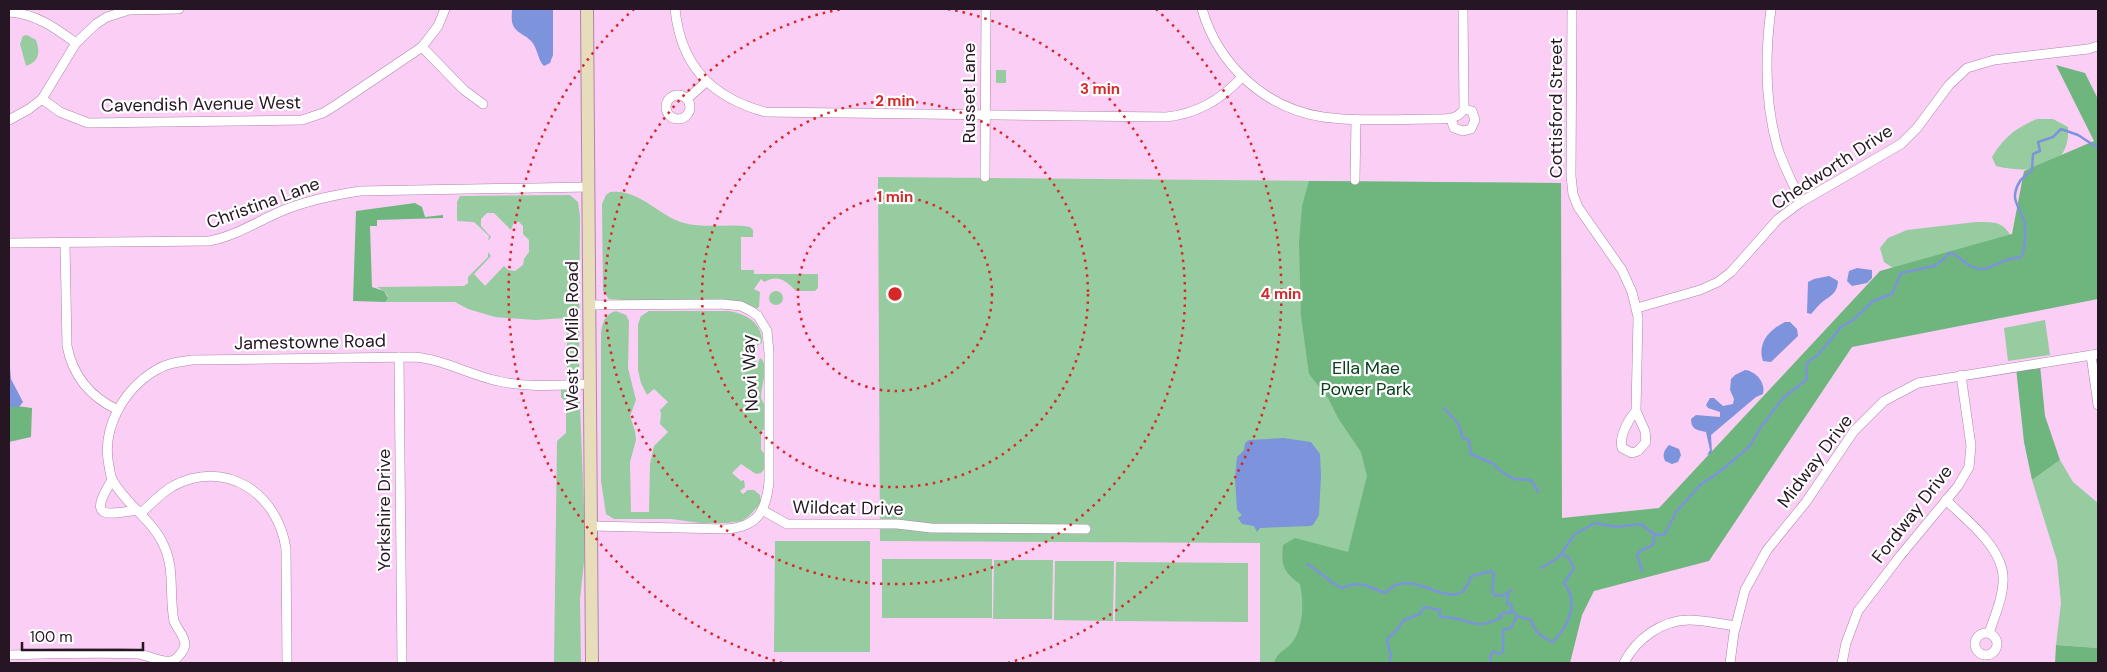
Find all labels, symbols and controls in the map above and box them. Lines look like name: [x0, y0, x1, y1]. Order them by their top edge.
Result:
street label: Cottisford Street: [1544, 38, 1568, 178]
street label: Russet Lane: [957, 43, 981, 143]
text: 3 min: [1080, 79, 1120, 99]
street label: Cavendish Avenue West: [101, 90, 301, 118]
text: 2 min: [875, 91, 915, 111]
street label: Chedworth Drive: [1767, 119, 1897, 215]
street label: Christina Lane: [203, 171, 323, 235]
text: 1 min: [877, 187, 913, 207]
street label: West 10 Mile Road: [560, 261, 584, 411]
text: 4 min: [1261, 284, 1301, 304]
centre of rings: [886, 285, 904, 303]
street label: Jamestowne Road: [234, 329, 386, 355]
street label: Novi Way: [736, 334, 764, 412]
park label: Ella Mae Power Park: [1321, 356, 1411, 401]
street label: Midway Drive: [1772, 409, 1858, 513]
street label: Yorkshire Drive: [372, 449, 396, 571]
street label: Fordway Drive: [1866, 460, 1958, 568]
street label: Wildcat Drive: [792, 495, 904, 521]
scale bar: [22, 620, 144, 652]
text: 100 m: [30, 627, 73, 647]

